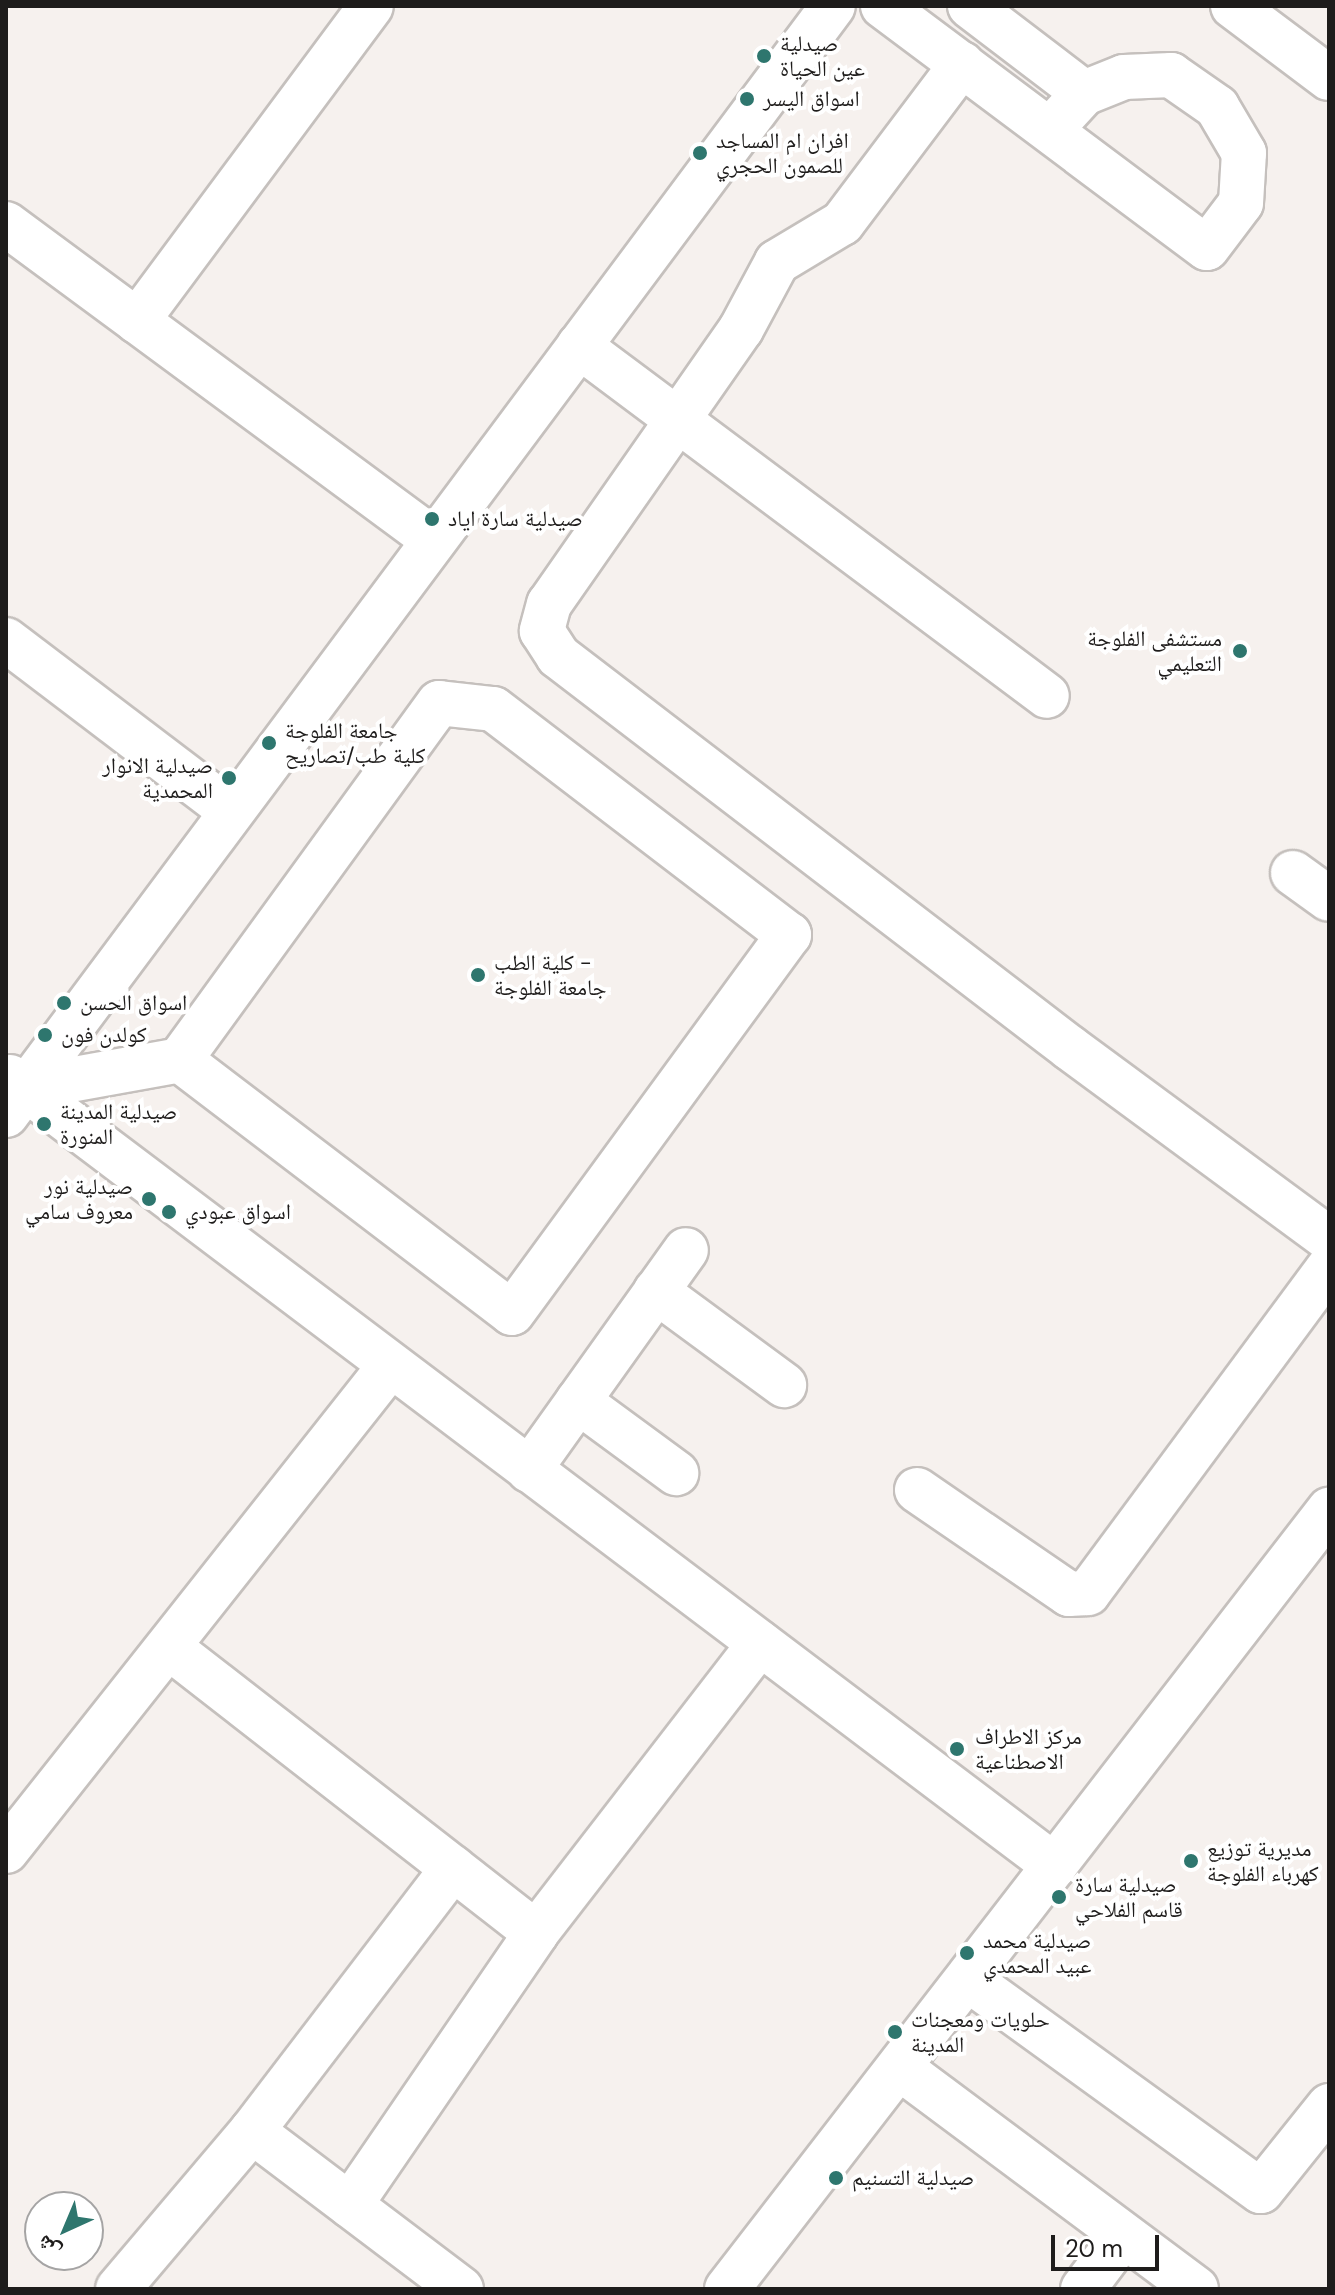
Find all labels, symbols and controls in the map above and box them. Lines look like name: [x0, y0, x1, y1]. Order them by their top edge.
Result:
place label: صيدلية عين الحياة: [780, 30, 865, 82]
marker: صيدلية عين الحياة: [755, 47, 773, 65]
place label: اسواق اليسر: [763, 86, 860, 112]
marker: اسواق اليسر: [738, 90, 756, 108]
place label: افران ام المساجد للصمون الحجري: [716, 127, 849, 178]
marker: افران ام المساجد للصمون الحجري: [691, 144, 709, 162]
place label: صيدلية سارة اياد: [448, 506, 583, 532]
marker: صيدلية سارة اياد: [423, 510, 441, 528]
place label: مستشفى الفلوجة التعليمي: [1087, 625, 1222, 676]
marker: مستشفى الفلوجة التعليمي: [1229, 640, 1251, 662]
place label: جامعة الفلوجة كلية طب/تصاريح: [285, 717, 425, 768]
marker: جامعة الفلوجة كلية طب/تصاريح: [260, 734, 278, 752]
place label: صيدلية الانوار المحمدية: [102, 752, 213, 804]
marker: صيدلية الانوار المحمدية: [220, 769, 238, 787]
place label: كلية الطب - جامعة الفلوجة: [494, 949, 607, 1000]
marker: كلية الطب - جامعة الفلوجة: [469, 966, 487, 984]
place label: اسواق الحسن: [80, 990, 187, 1016]
marker: اسواق الحسن: [55, 994, 73, 1012]
place label: كولدن فون: [61, 1022, 147, 1048]
marker: كولدن فون: [36, 1026, 54, 1044]
place label: صيدلية المدينة المنورة: [60, 1098, 177, 1150]
marker: صيدلية المدينة المنورة: [35, 1115, 53, 1133]
place label: صيدلية نور معروف سامي: [25, 1173, 133, 1224]
marker: صيدلية نور معروف سامي: [140, 1190, 158, 1208]
place label: اسواق عبودي: [185, 1199, 291, 1225]
marker: اسواق عبودي: [160, 1203, 178, 1221]
place label: مركز الاطراف الاصطناعية: [975, 1723, 1082, 1774]
marker: مركز الاطراف الاصطناعية: [946, 1738, 968, 1760]
place label: مديرية توزيع كهرباء الفلوجة: [1207, 1835, 1319, 1886]
marker: مديرية توزيع كهرباء الفلوجة: [1182, 1852, 1200, 1870]
place label: صيدلية سارة قاسم الفلاحي: [1075, 1871, 1183, 1922]
marker: صيدلية سارة قاسم الفلاحي: [1050, 1888, 1068, 1906]
place label: صيدلية محمد عبيد المحمدي: [983, 1927, 1091, 1978]
marker: صيدلية محمد عبيد المحمدي: [958, 1944, 976, 1962]
place label: حلويات ومعجنات المدينة: [911, 2006, 1050, 2058]
marker: حلويات ومعجنات المدينة: [886, 2023, 904, 2041]
place label: صيدلية التسنيم: [852, 2165, 974, 2191]
marker: صيدلية التسنيم: [827, 2169, 845, 2187]
north arrow: [24, 2191, 104, 2271]
scale bar: [1055, 2219, 1163, 2269]
text: ش: [30, 2229, 67, 2266]
text: 20 m: [1065, 2233, 1123, 2264]

